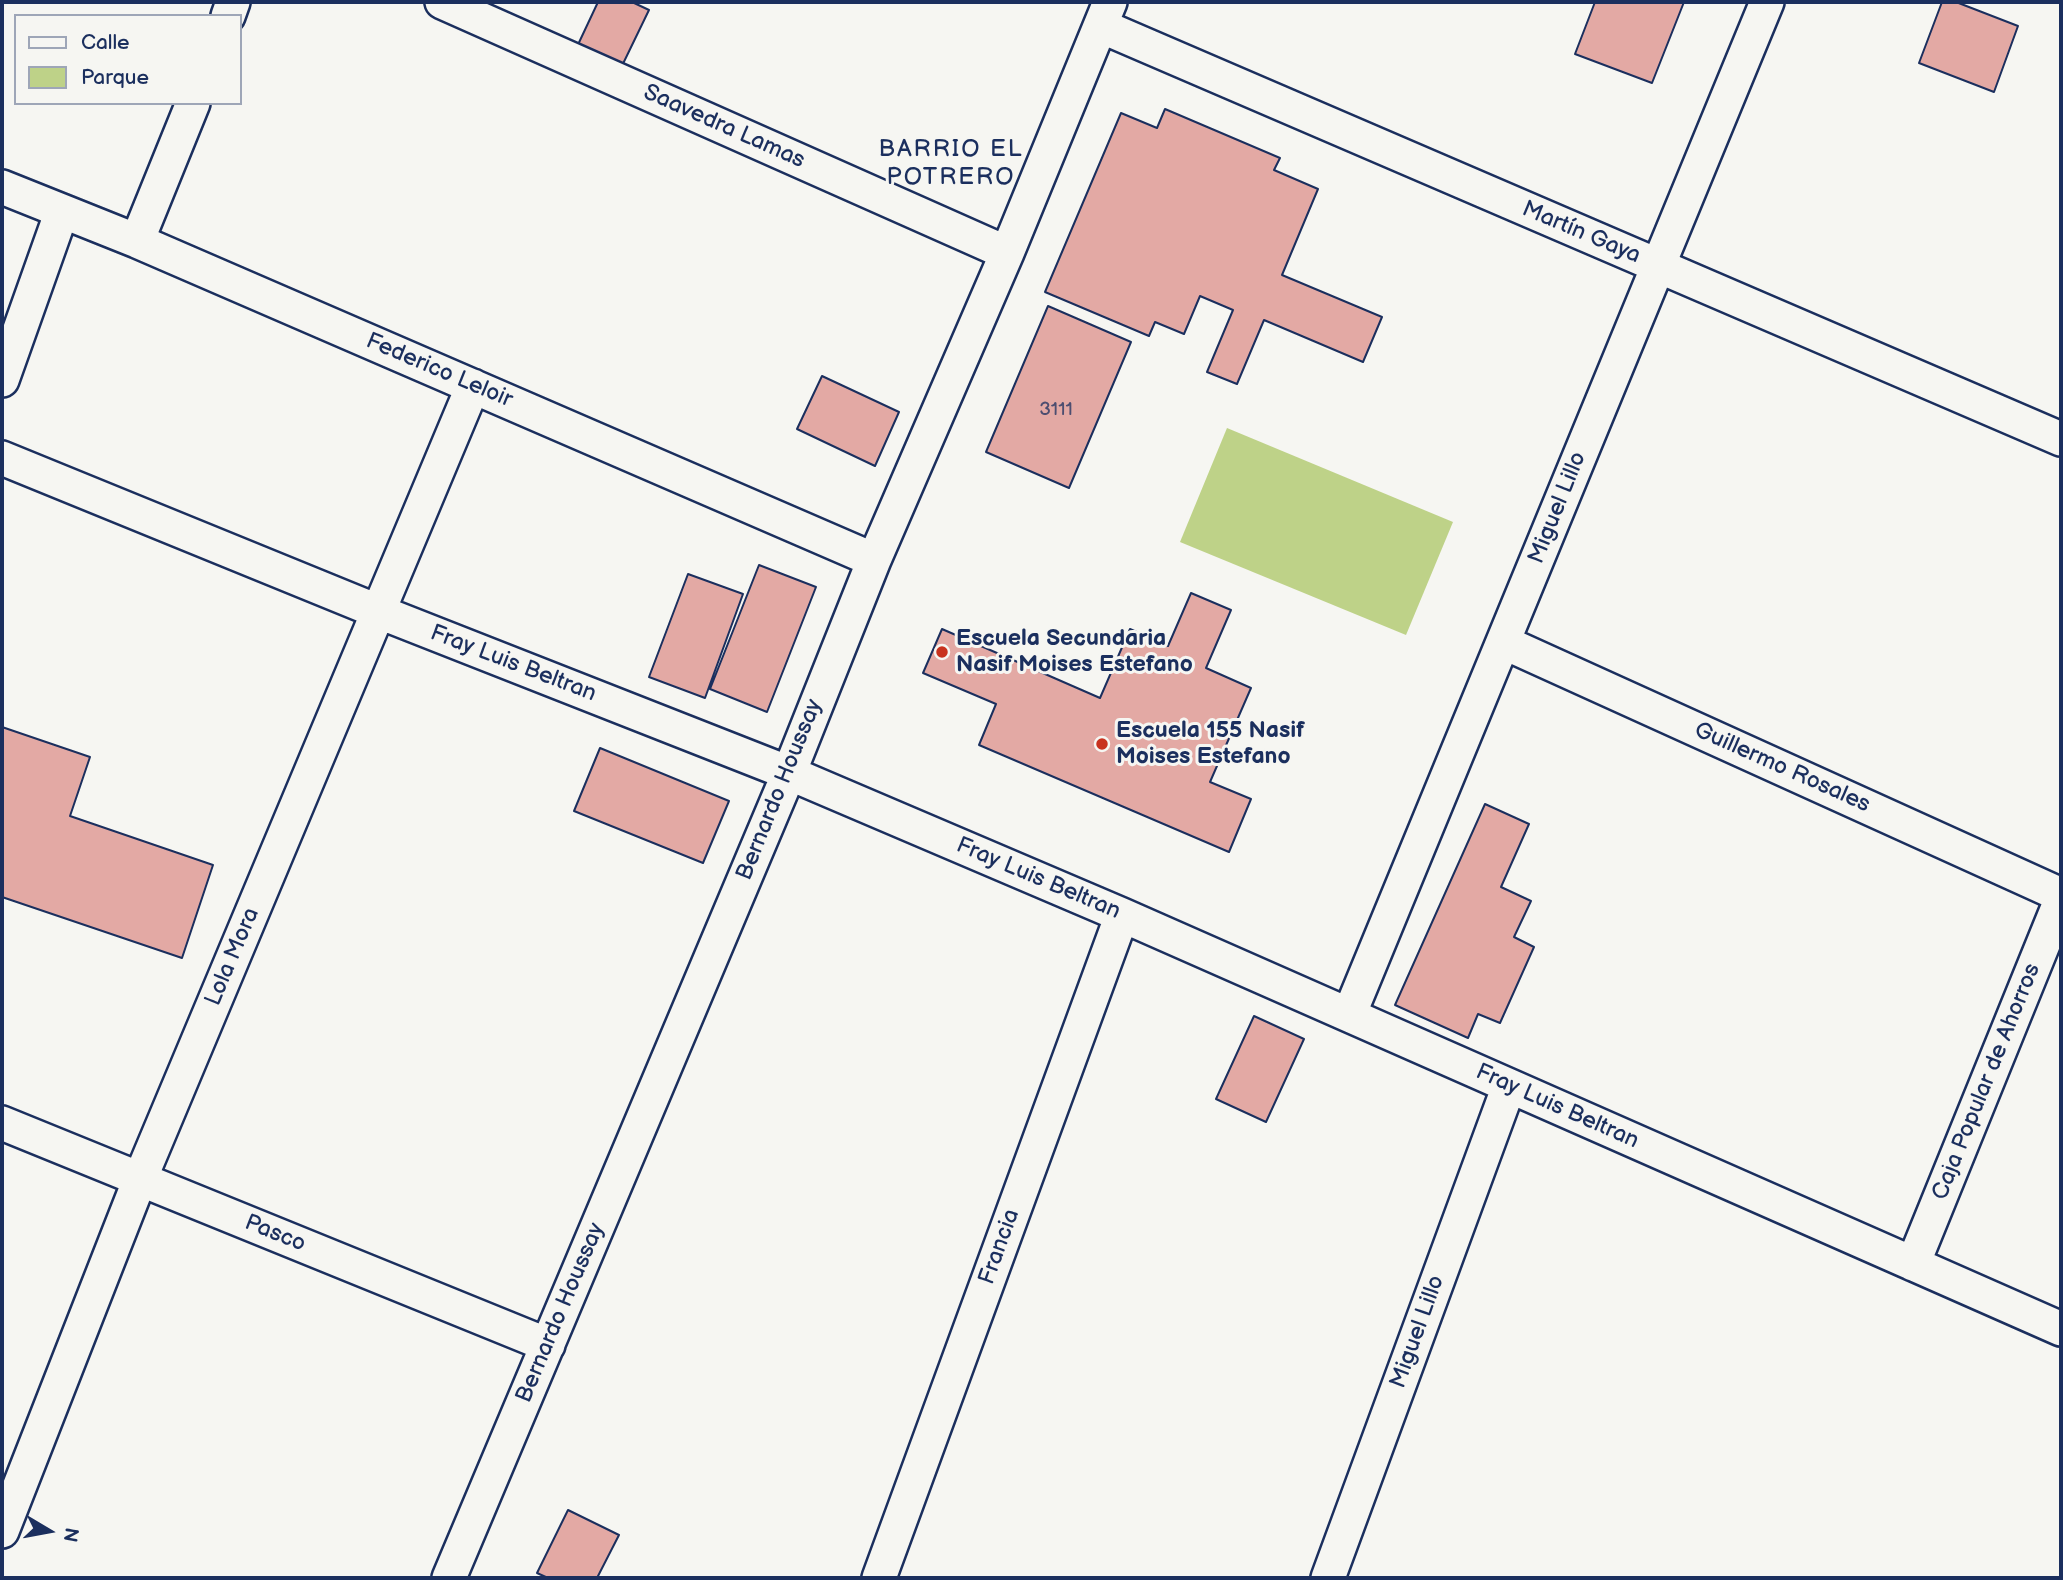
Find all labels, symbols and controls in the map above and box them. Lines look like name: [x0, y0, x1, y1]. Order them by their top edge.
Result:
legend: [14, 14, 242, 105]
text: Calle: [81, 30, 130, 55]
text: Parque: [81, 65, 149, 90]
street label: Saavedra Lamas: [639, 79, 809, 175]
district label: BARRIO EL POTRERO: [880, 136, 1022, 192]
street label: Martín Gaya: [1518, 196, 1644, 270]
street label: Federico Leloir: [362, 328, 516, 414]
house number: 3111: [1039, 399, 1073, 421]
street label: Miguel Lillo: [1523, 448, 1593, 568]
street label: Fray Luis Beltran: [426, 620, 600, 708]
place label: Escuela Secundaria Nasif Moises Estefano: [956, 625, 1193, 679]
marker: Escuela Secundaria Nasif Moises Estefano: [934, 644, 950, 660]
street label: Bernardo Houssay: [731, 696, 829, 884]
place label: Escuela 155 Nasif Moises Estefano: [1116, 717, 1305, 771]
street label: Guillermo Rosales: [1690, 717, 1874, 819]
marker: Escuela 155 Nasif Moises Estefano: [1094, 736, 1110, 752]
street label: Fray Luis Beltran: [952, 832, 1124, 926]
street label: Lola Mora: [200, 904, 266, 1010]
street label: Caja Popular de Ahorros: [1927, 960, 2047, 1204]
street label: Fray Luis Beltran: [1471, 1059, 1643, 1155]
street label: Francia: [974, 1206, 1026, 1288]
street label: Pasco: [241, 1209, 309, 1259]
street label: Bernardo Houssay: [511, 1219, 611, 1407]
street label: Miguel Lillo: [1385, 1272, 1451, 1392]
north arrow: [14, 1496, 84, 1566]
text: N: [58, 1526, 83, 1544]

